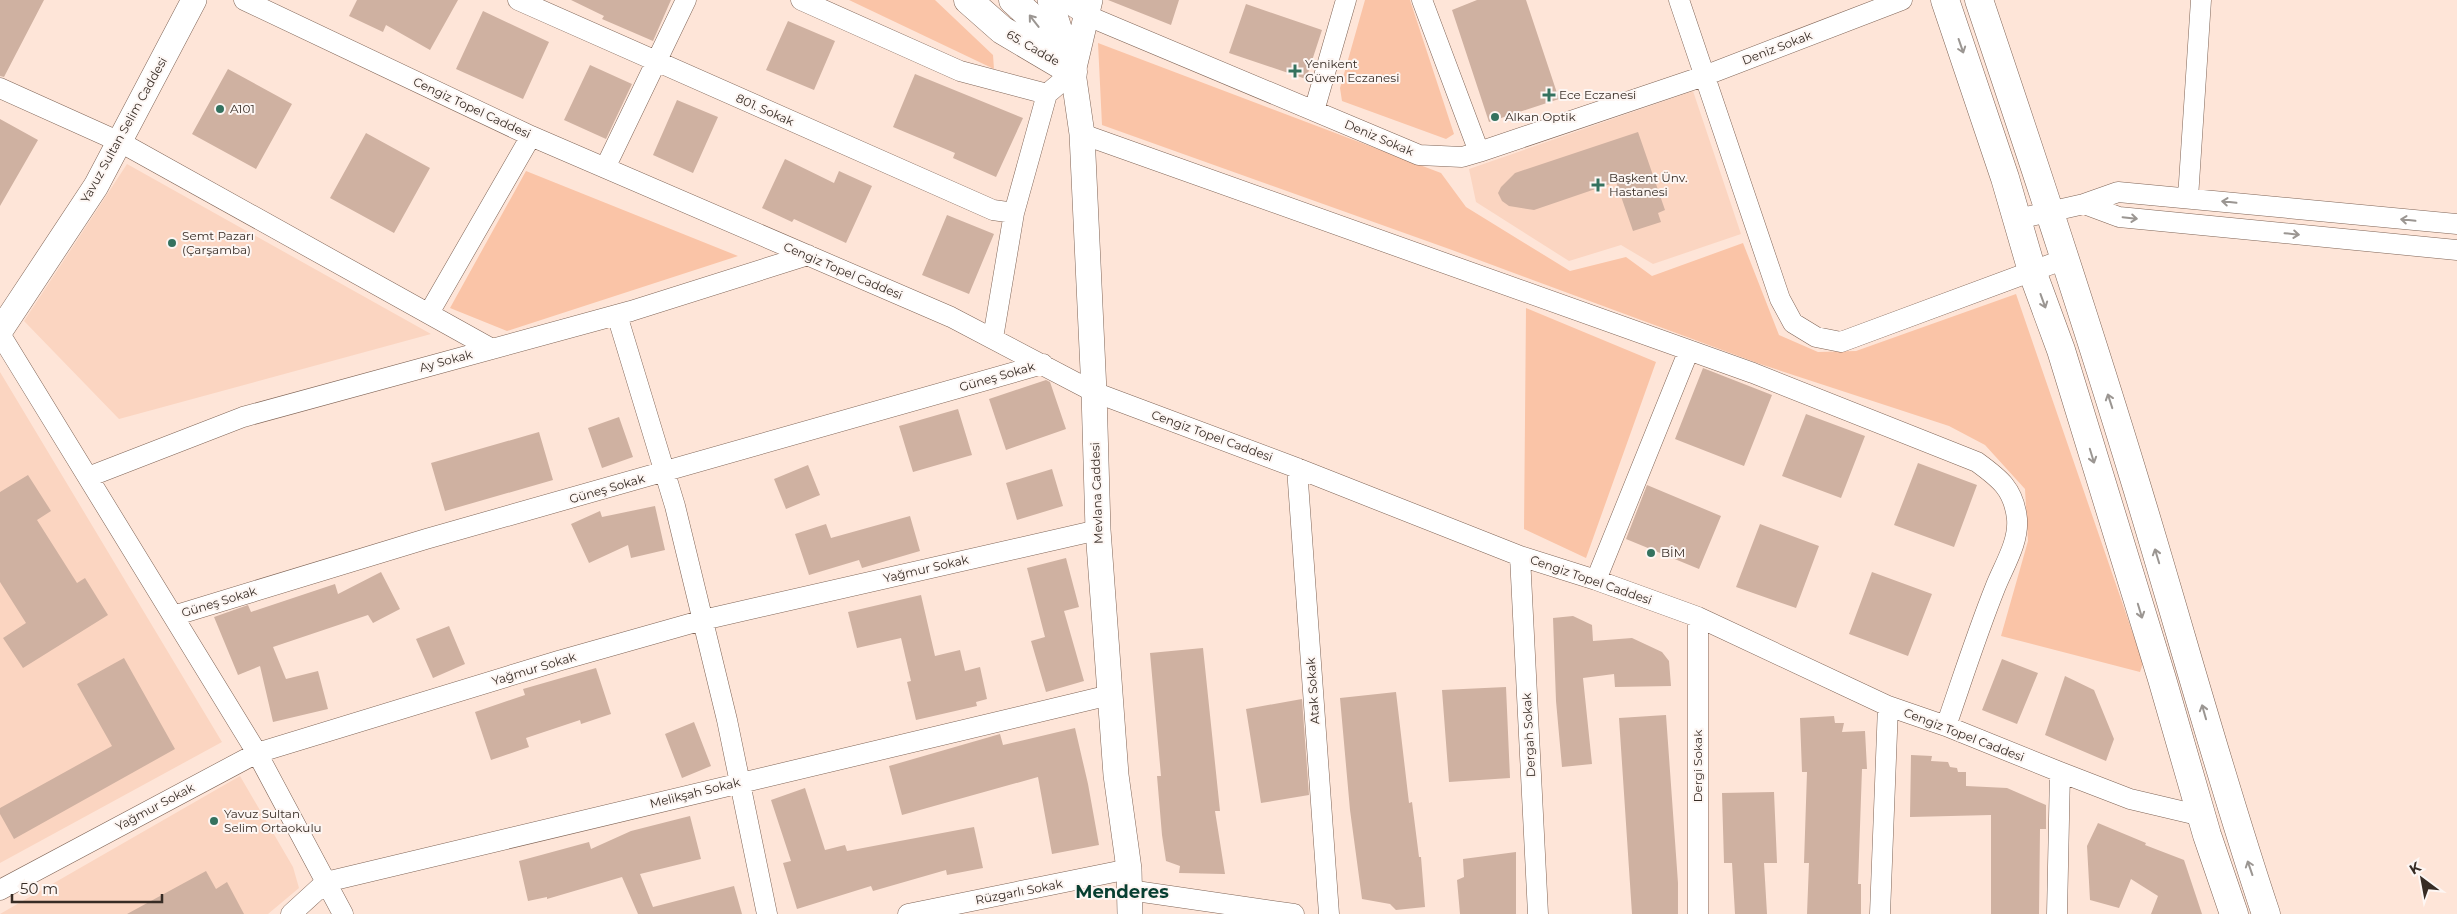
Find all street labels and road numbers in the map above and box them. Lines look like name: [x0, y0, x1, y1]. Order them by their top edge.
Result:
street label: 65. Cadde: [1004, 26, 1062, 69]
street label: Deniz Sokak: [1740, 27, 1815, 68]
street label: Yavuz Sultan Selim Caddesi: [77, 54, 170, 205]
street label: Cengiz Topel Caddesi: [411, 74, 533, 141]
street label: 801. Sokak: [734, 90, 797, 129]
street label: Deniz Sokak: [1342, 116, 1417, 159]
street label: Cengiz Topel Caddesi: [781, 239, 905, 302]
street label: Ay Sokak: [418, 346, 475, 375]
street label: Güneş Sokak: [957, 358, 1037, 394]
street label: Cengiz Topel Caddesi: [1149, 407, 1275, 464]
street label: Mevlana Caddesi: [1087, 442, 1106, 544]
street label: Güneş Sokak: [567, 470, 647, 506]
street label: Yağmur Sokak: [882, 551, 971, 586]
street label: Cengiz Topel Caddesi: [1528, 552, 1654, 607]
street label: Güneş Sokak: [179, 583, 259, 620]
street label: Yağmur Sokak: [490, 648, 578, 688]
street label: Atak Sokak: [1303, 656, 1322, 725]
street label: Dergah Sokak: [1519, 692, 1538, 778]
street label: Cengiz Topel Caddesi: [1902, 705, 2027, 764]
street label: Dergi Sokak: [1690, 729, 1705, 802]
street label: Melikşah Sokak: [648, 774, 742, 811]
street label: Yağmur Sokak: [113, 779, 197, 834]
street label: Rüzgarlı Sokak: [974, 876, 1065, 907]

